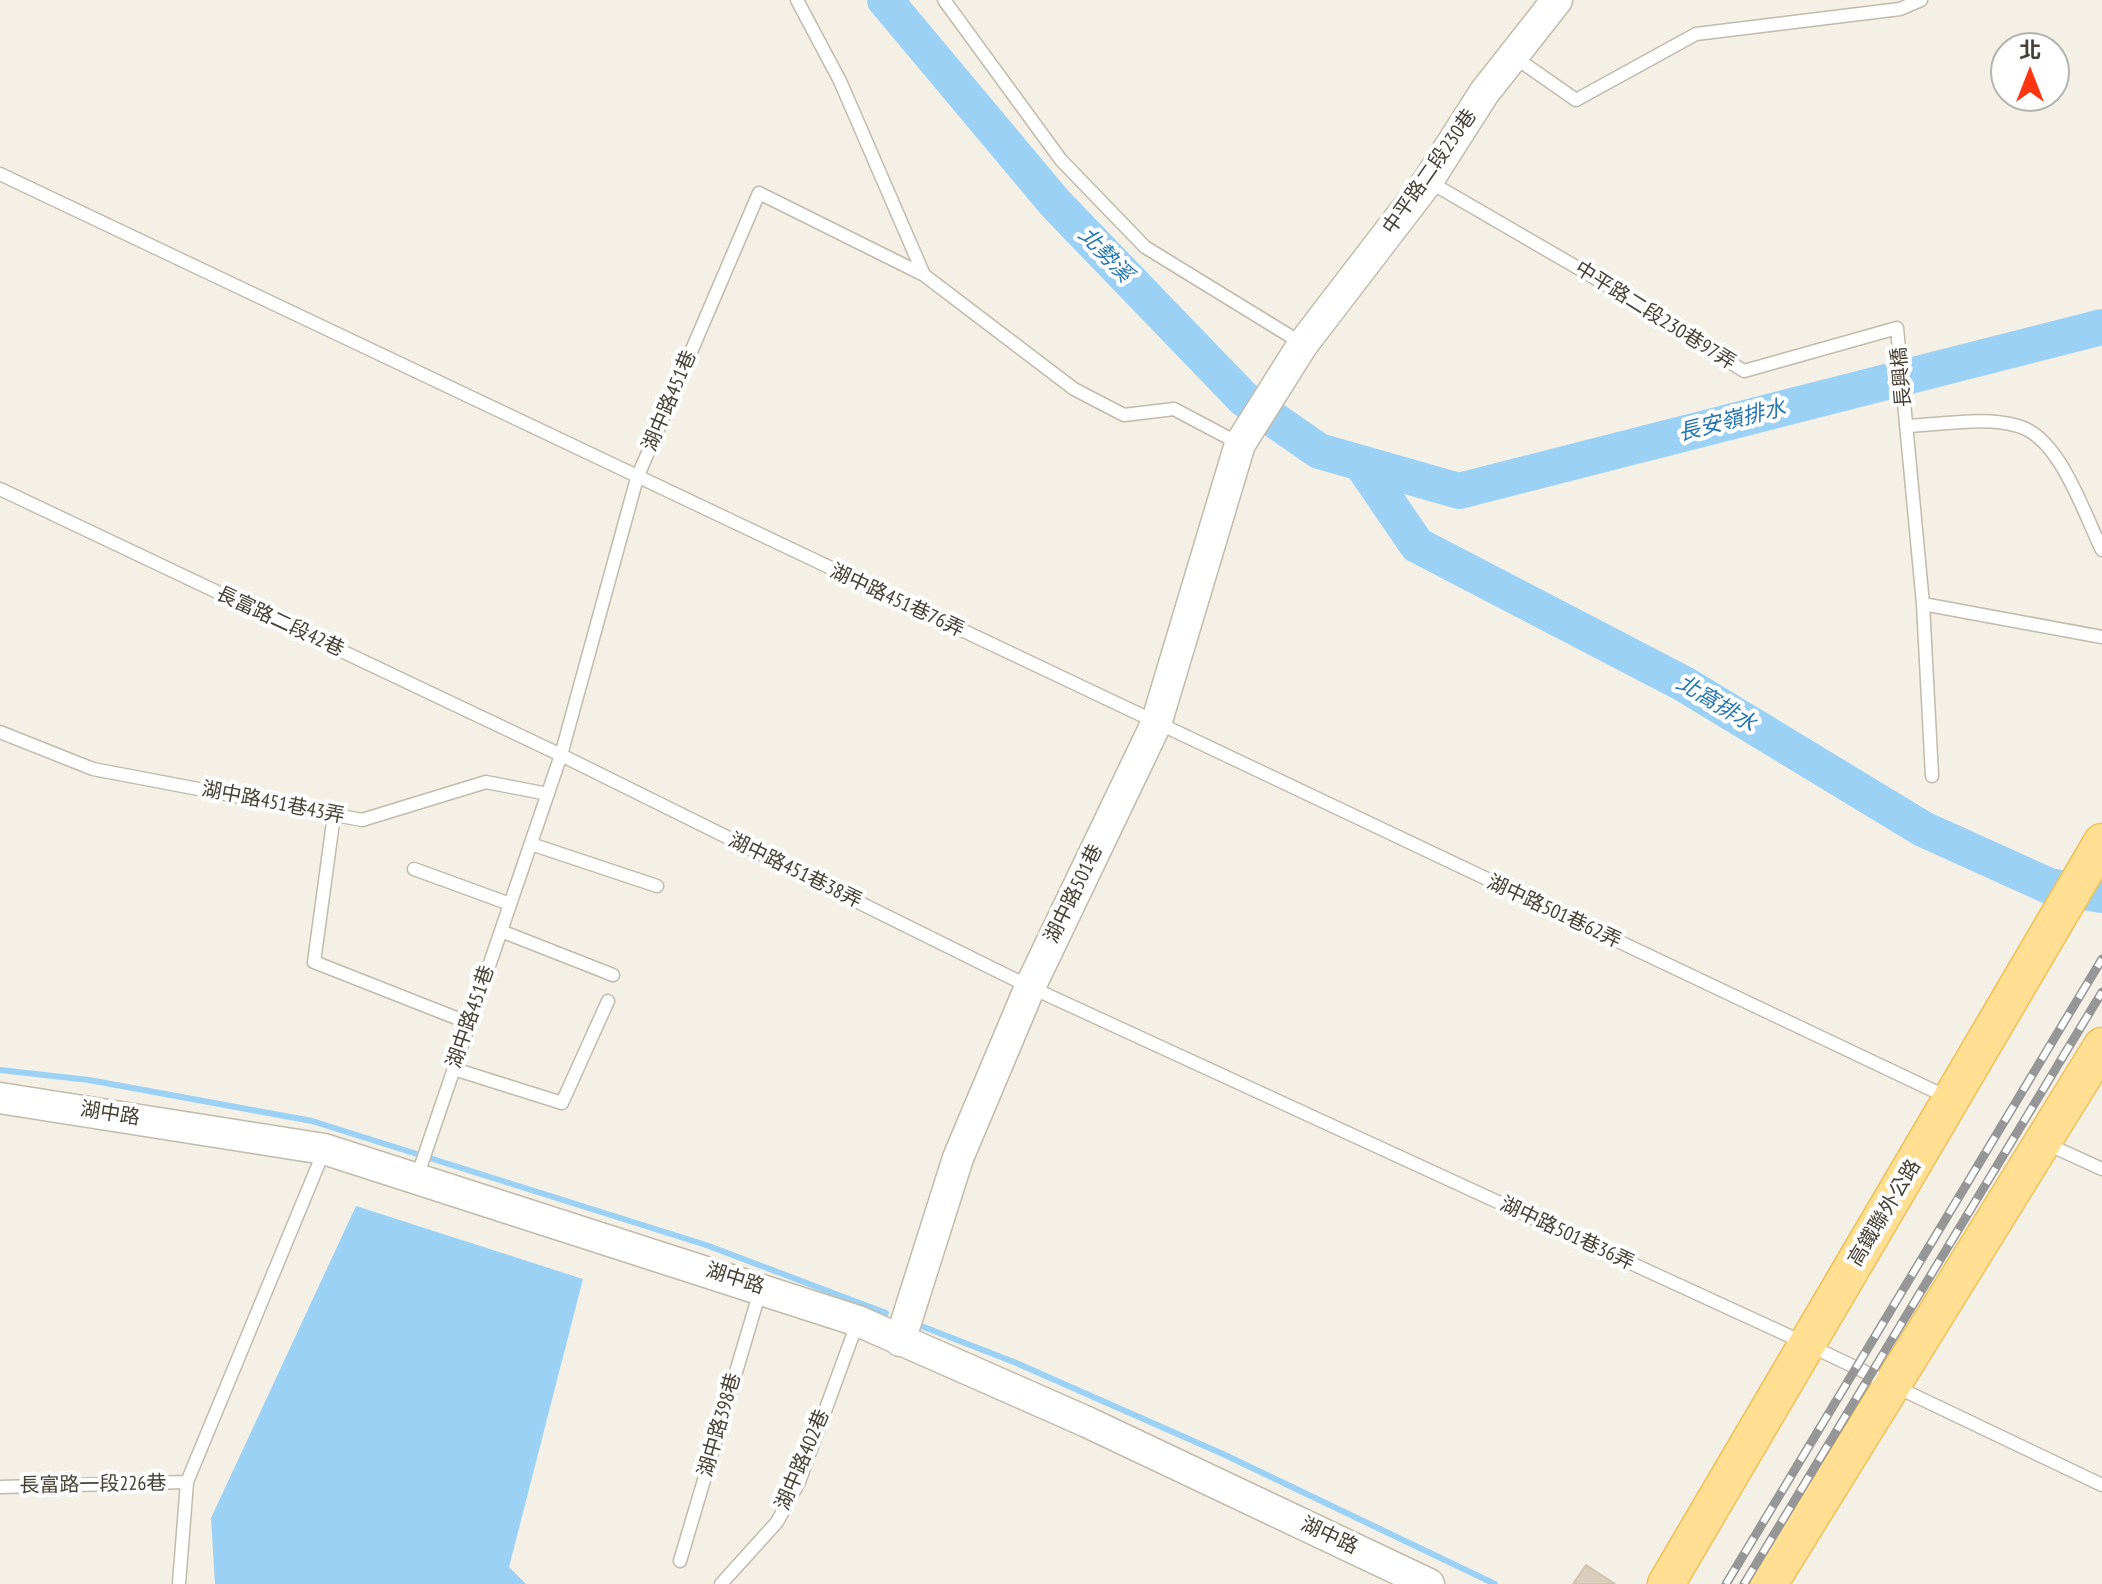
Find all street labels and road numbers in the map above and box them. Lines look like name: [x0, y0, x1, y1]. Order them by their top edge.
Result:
street label: 中平路二段230巷: [1378, 105, 1482, 239]
street label: 中平路二段230巷97弄: [1570, 257, 1740, 375]
street label: 長興橋: [1887, 346, 1917, 408]
street label: 湖中路451巷: [638, 347, 702, 455]
street label: 湖中路451巷76弄: [826, 559, 968, 643]
street label: 長富路二段42巷: [212, 582, 348, 662]
street label: 湖中路451巷43弄: [200, 777, 346, 829]
street label: 湖中路451巷38弄: [725, 828, 865, 914]
street label: 湖中路501巷: [1040, 841, 1108, 947]
street label: 湖中路501巷62弄: [1483, 870, 1625, 954]
street label: 湖中路451巷: [442, 963, 500, 1071]
street label: 湖中路: [78, 1097, 142, 1131]
street label: 高鐵聯外公路: [1844, 1155, 1926, 1271]
street label: 湖中路501巷36弄: [1496, 1192, 1638, 1276]
street label: 湖中路: [703, 1258, 767, 1300]
street label: 湖中路398巷: [694, 1370, 746, 1480]
street label: 湖中路402巷: [771, 1406, 835, 1514]
street label: 長富路一段226巷: [19, 1472, 167, 1498]
street label: 湖中路: [1297, 1512, 1361, 1560]

